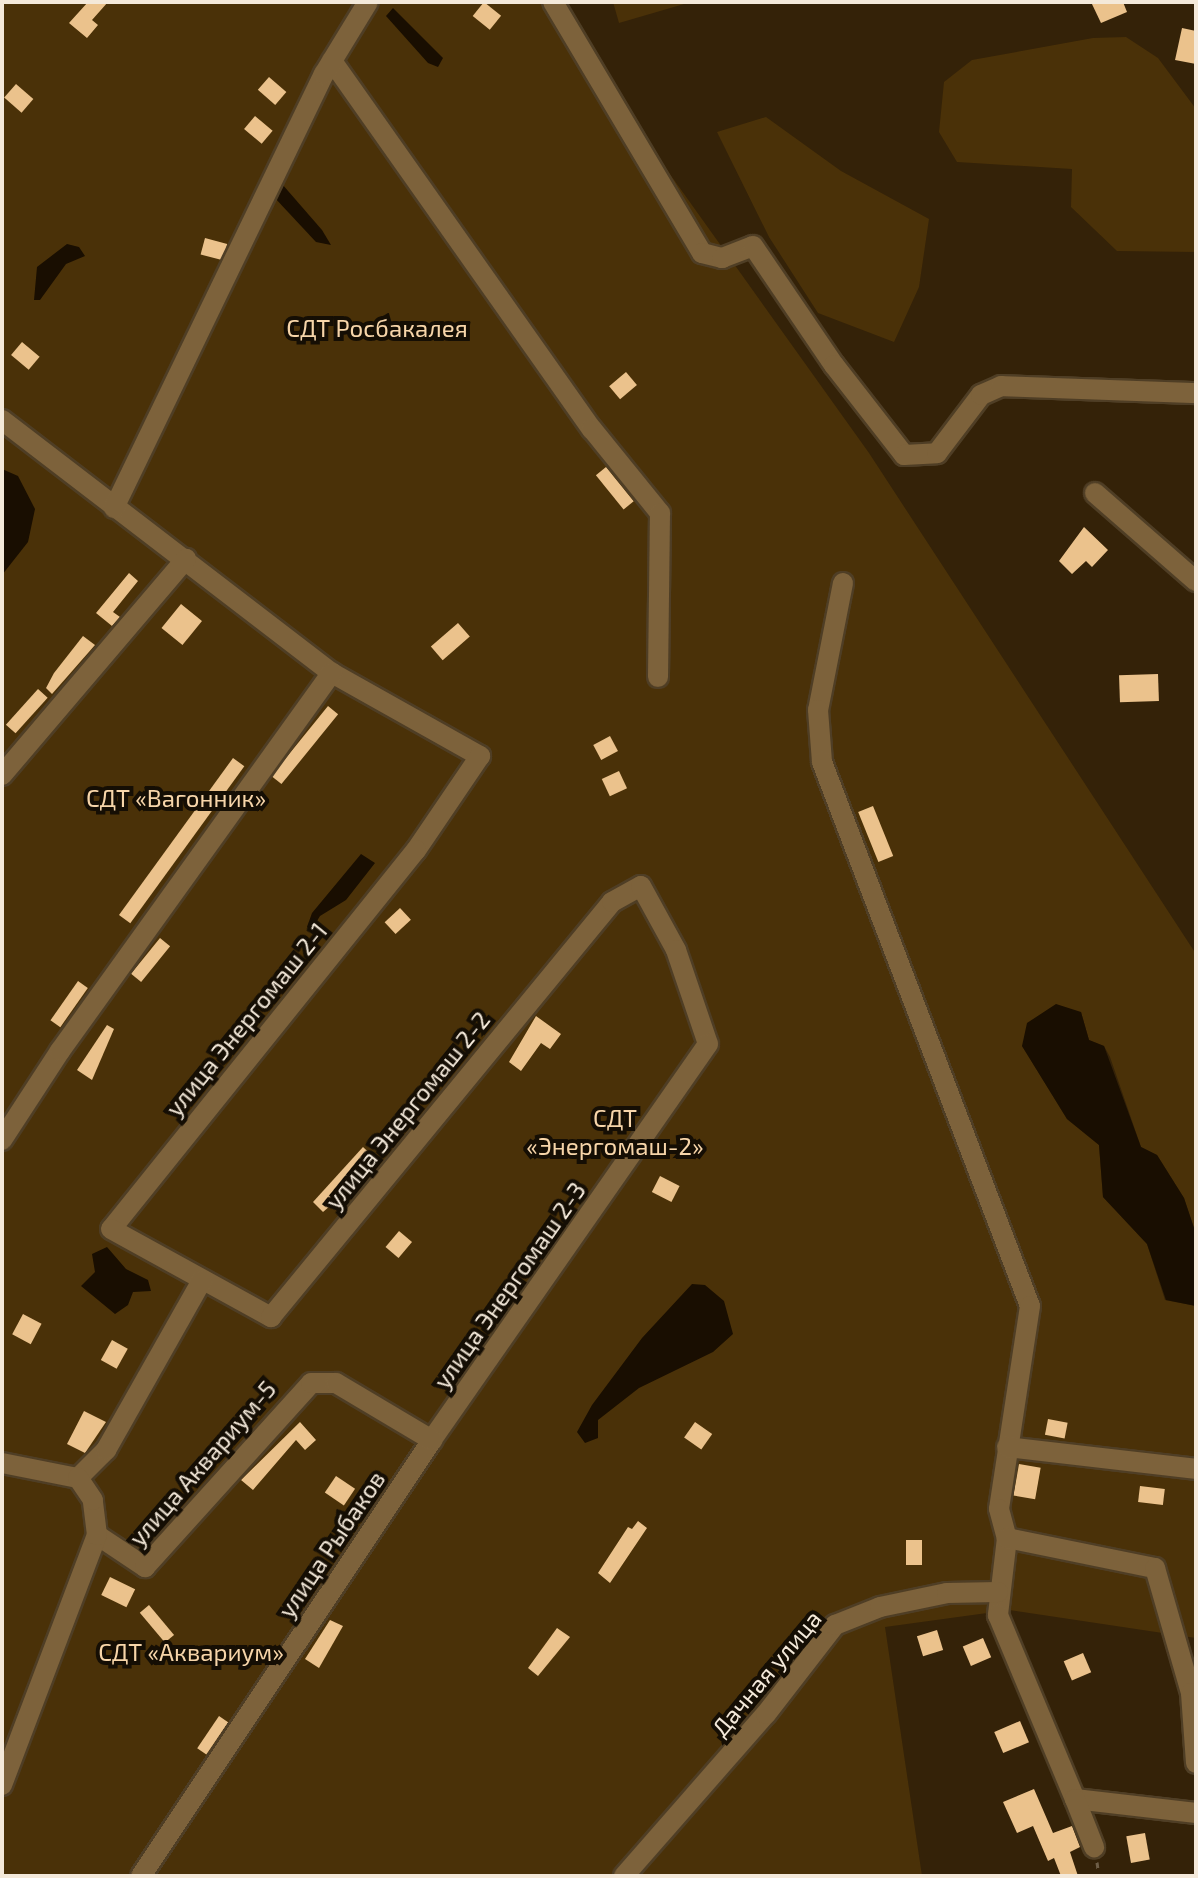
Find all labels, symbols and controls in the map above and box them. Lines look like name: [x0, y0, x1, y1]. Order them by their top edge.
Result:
park label: СДТ Росбакалея: [286, 314, 468, 342]
park label: СДТ «Вагонник»: [86, 784, 266, 812]
street label: улица Энергомаш 2-1: [159, 916, 333, 1122]
street label: улица Энергомаш 2-2: [319, 1006, 495, 1214]
park label: СДТ «Энергомаш-2»: [526, 1104, 704, 1160]
street label: улица Энергомаш 2-3: [427, 1176, 591, 1394]
street label: улица Аквариум-5: [123, 1375, 281, 1551]
street label: улица Рыбаков: [271, 1465, 391, 1623]
street label: Дачная улица: [705, 1604, 827, 1742]
park label: СДТ «Аквариум»: [98, 1638, 284, 1666]

